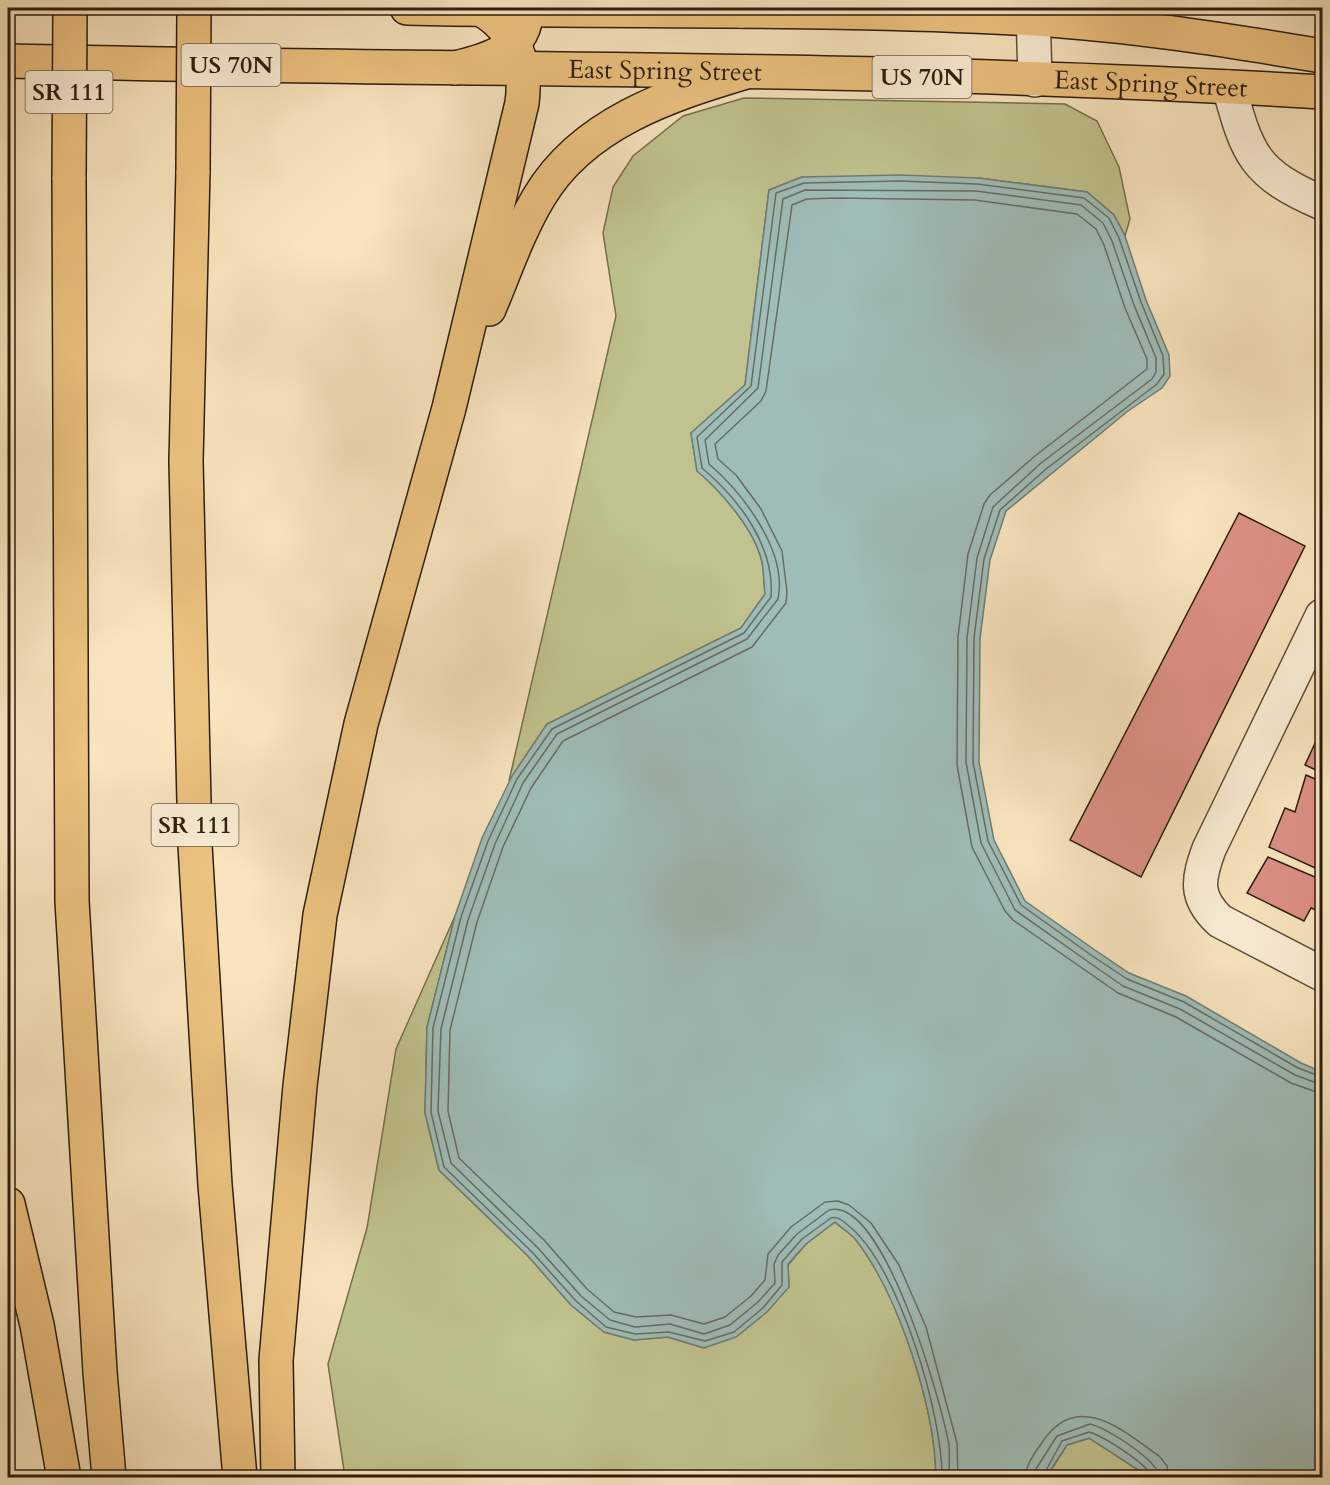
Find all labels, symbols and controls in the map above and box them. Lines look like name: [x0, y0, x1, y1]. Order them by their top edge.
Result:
road number: US 70N: [182, 44, 280, 86]
street label: East Spring Street: [568, 51, 762, 89]
road number: US 70N: [872, 56, 972, 98]
street label: East Spring Street: [1053, 62, 1248, 105]
road number: SR 111: [26, 71, 112, 113]
road number: SR 111: [152, 804, 238, 846]

